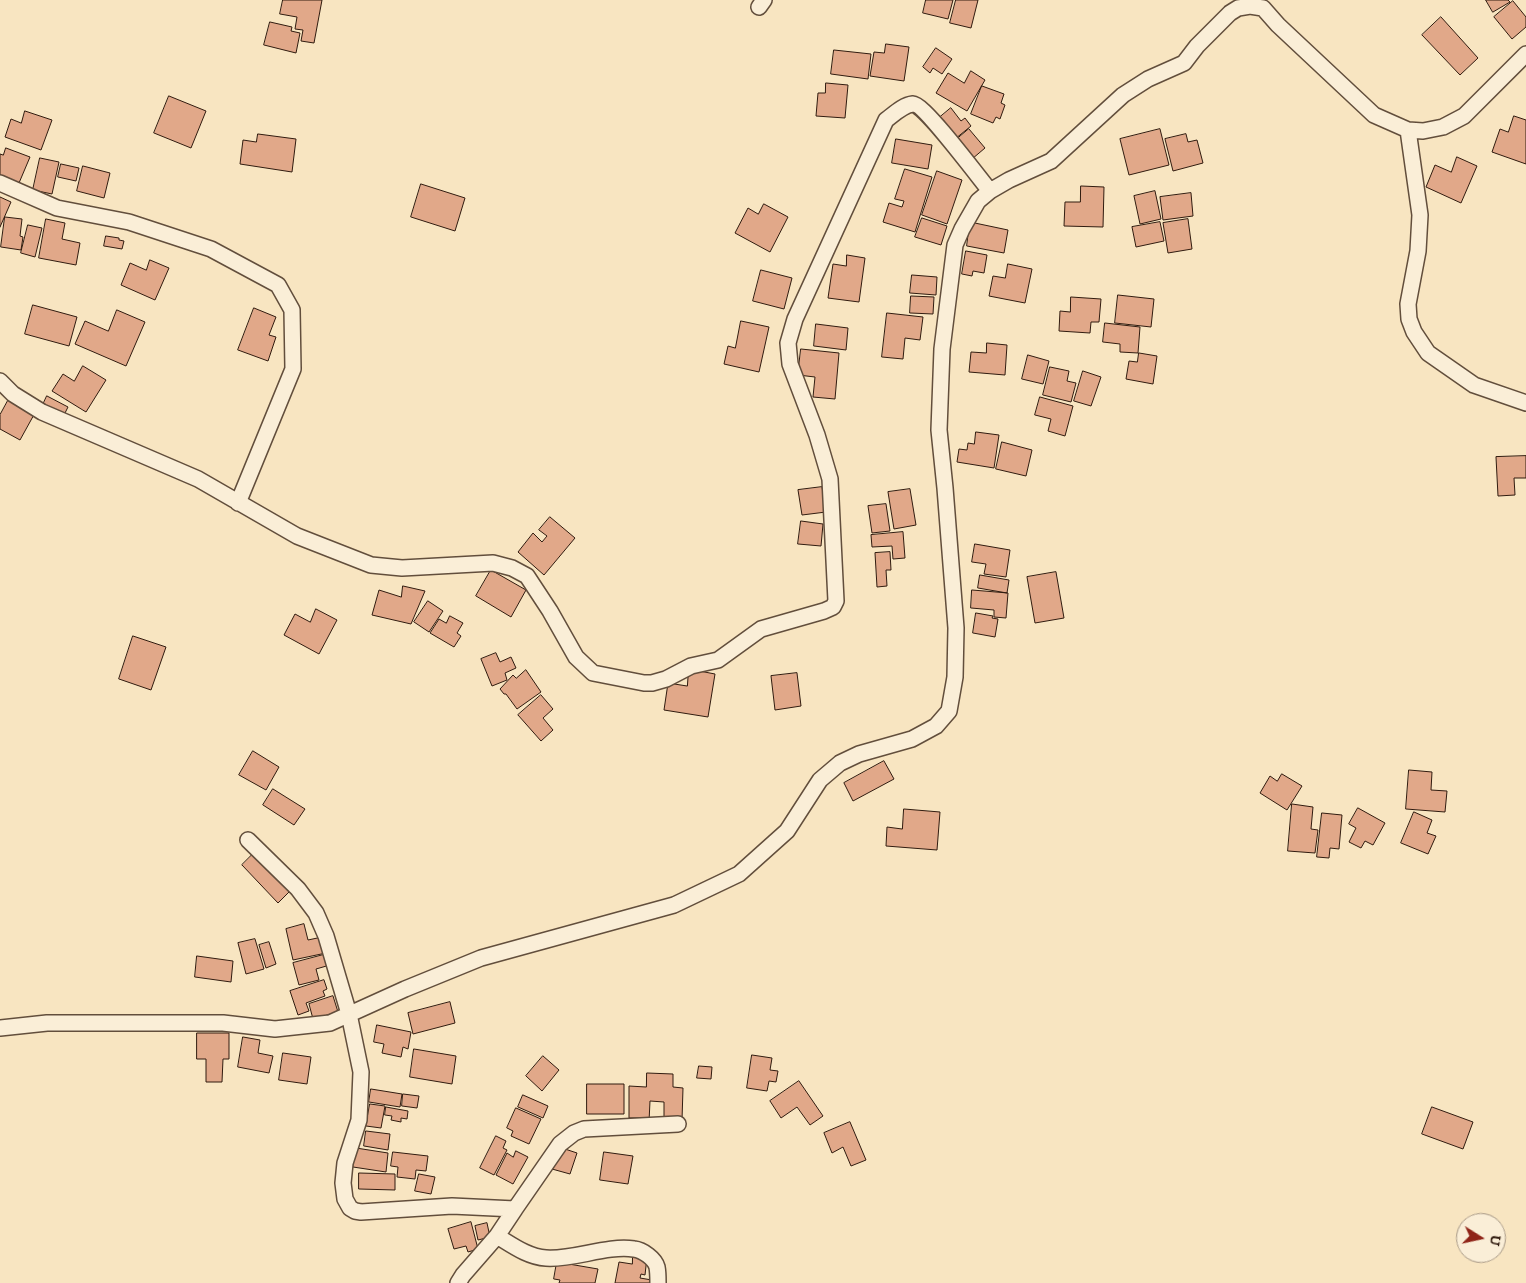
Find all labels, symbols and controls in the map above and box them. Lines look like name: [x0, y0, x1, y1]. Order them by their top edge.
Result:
north arrow: [1456, 1213, 1506, 1263]
text: U: [1485, 1234, 1505, 1247]

